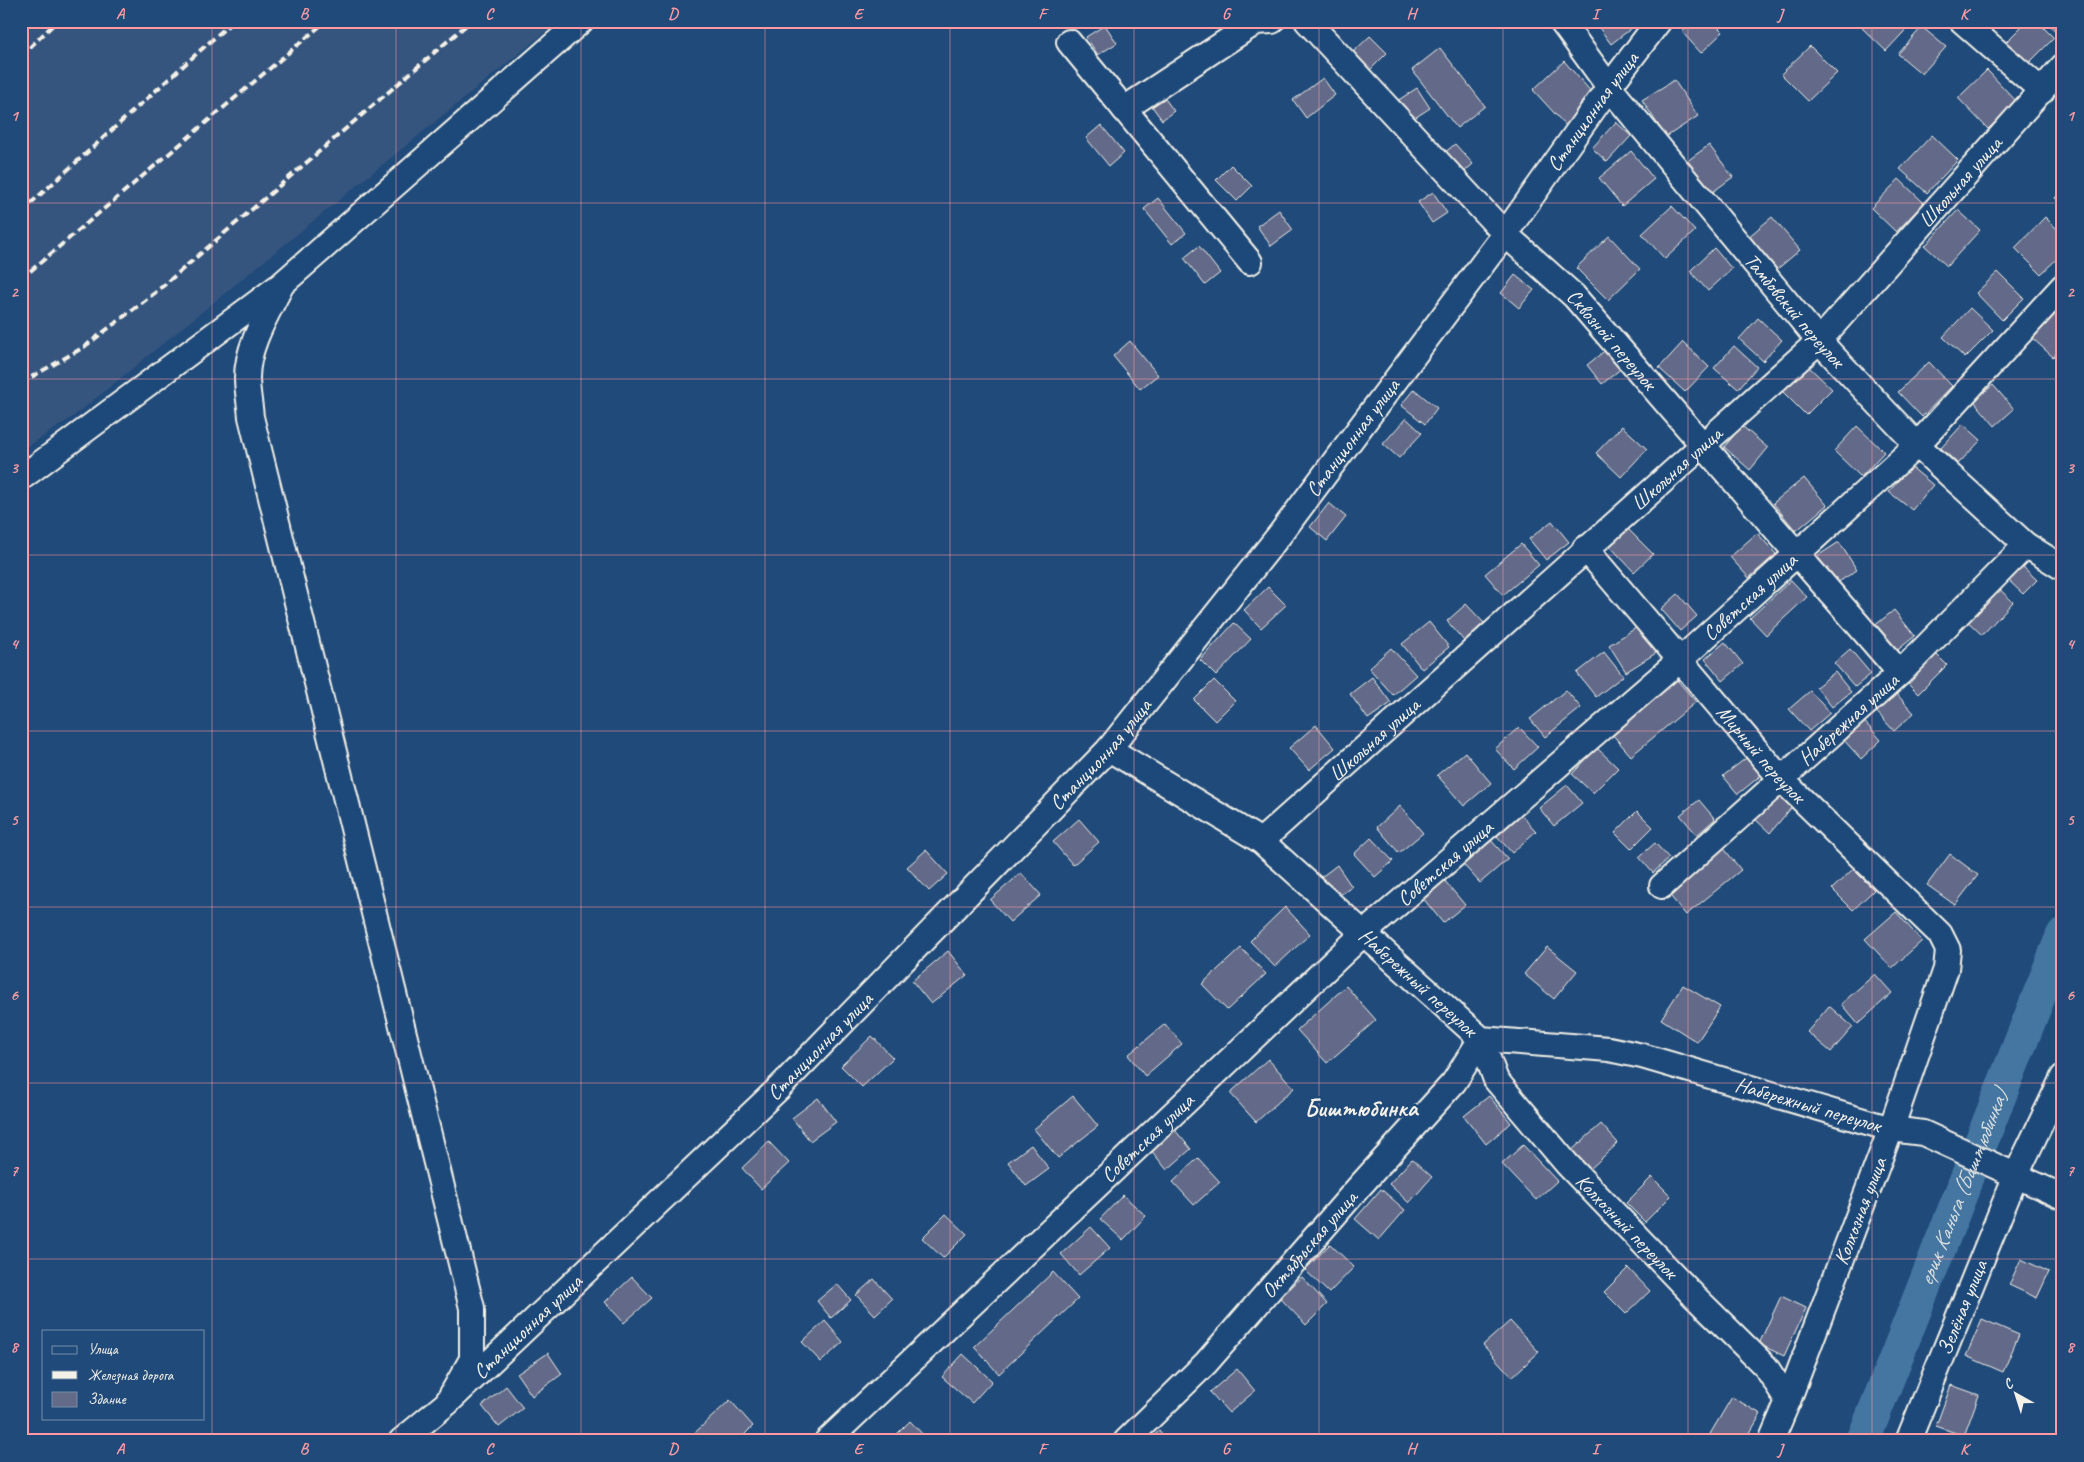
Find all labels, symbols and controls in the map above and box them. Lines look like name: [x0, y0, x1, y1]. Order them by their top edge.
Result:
text: A: [116, 4, 126, 24]
text: B: [300, 4, 310, 24]
text: C: [485, 4, 495, 24]
text: D: [668, 4, 679, 24]
text: E: [854, 4, 865, 24]
text: F: [1038, 4, 1049, 24]
text: G: [1222, 4, 1232, 24]
text: H: [1406, 4, 1418, 24]
text: I: [1592, 4, 1602, 24]
text: J: [1776, 4, 1785, 24]
text: K: [1960, 4, 1972, 24]
street label: Станционная улица: [1541, 45, 1645, 176]
text: 1: [10, 106, 19, 126]
text: 1: [2066, 106, 2075, 126]
street label: Школьная улица: [1913, 129, 2009, 233]
street label: Тамбовский переулок: [1739, 248, 1852, 375]
text: 2: [10, 282, 19, 302]
text: 2: [2066, 282, 2075, 302]
street label: Сквозной переулок: [1561, 283, 1664, 397]
street label: Станционная улица: [1300, 372, 1406, 502]
street label: Школьная улица: [1626, 420, 1729, 516]
text: 3: [10, 458, 19, 478]
text: 3: [2066, 458, 2075, 478]
street label: Советская улица: [1697, 546, 1804, 646]
text: 4: [10, 634, 19, 654]
text: 4: [2066, 634, 2075, 654]
street label: Набережная улица: [1793, 666, 1905, 771]
street label: Школьная улица: [1323, 690, 1427, 787]
street label: Станционная улица: [1044, 692, 1158, 816]
street label: Мирный переулок: [1711, 700, 1813, 810]
text: 5: [11, 810, 20, 830]
text: 5: [2067, 810, 2076, 830]
street label: Советская улица: [1391, 813, 1500, 912]
street label: Набережный переулок: [1353, 922, 1484, 1044]
text: 6: [10, 985, 19, 1005]
street label: Станционная улица: [761, 985, 879, 1106]
text: 6: [2066, 985, 2075, 1005]
street label: Набережный переулок: [1732, 1071, 1886, 1139]
water label: ерик Каньга (Биштюбинка): [1912, 1082, 2016, 1290]
street label: Советская улица: [1095, 1087, 1201, 1188]
district label: Биштюбинка: [1304, 1093, 1420, 1123]
street label: Колхозная улица: [1828, 1152, 1893, 1268]
text: 7: [10, 1161, 19, 1181]
text: 7: [2066, 1161, 2075, 1181]
street label: Колхозный переулок: [1570, 1168, 1685, 1286]
street label: Октябрьская улица: [1255, 1183, 1365, 1303]
street label: Зелёная улица: [1931, 1255, 1994, 1359]
street label: Станционная улица: [467, 1268, 589, 1385]
legend: [42, 1330, 205, 1420]
text: 8: [10, 1337, 19, 1357]
text: 8: [2066, 1337, 2075, 1357]
text: Улица: [88, 1340, 119, 1359]
text: Железная дорога: [88, 1366, 175, 1385]
north arrow: [1992, 1370, 2042, 1420]
text: С: [2000, 1374, 2018, 1393]
text: Здание: [88, 1390, 127, 1409]
text: A: [116, 1439, 126, 1459]
text: B: [300, 1439, 310, 1459]
text: C: [485, 1439, 495, 1459]
text: D: [668, 1439, 679, 1459]
text: E: [854, 1439, 865, 1459]
text: F: [1038, 1439, 1049, 1459]
text: G: [1222, 1439, 1232, 1459]
text: H: [1406, 1439, 1418, 1459]
text: I: [1592, 1439, 1602, 1459]
text: J: [1776, 1439, 1785, 1459]
text: K: [1960, 1439, 1972, 1459]

